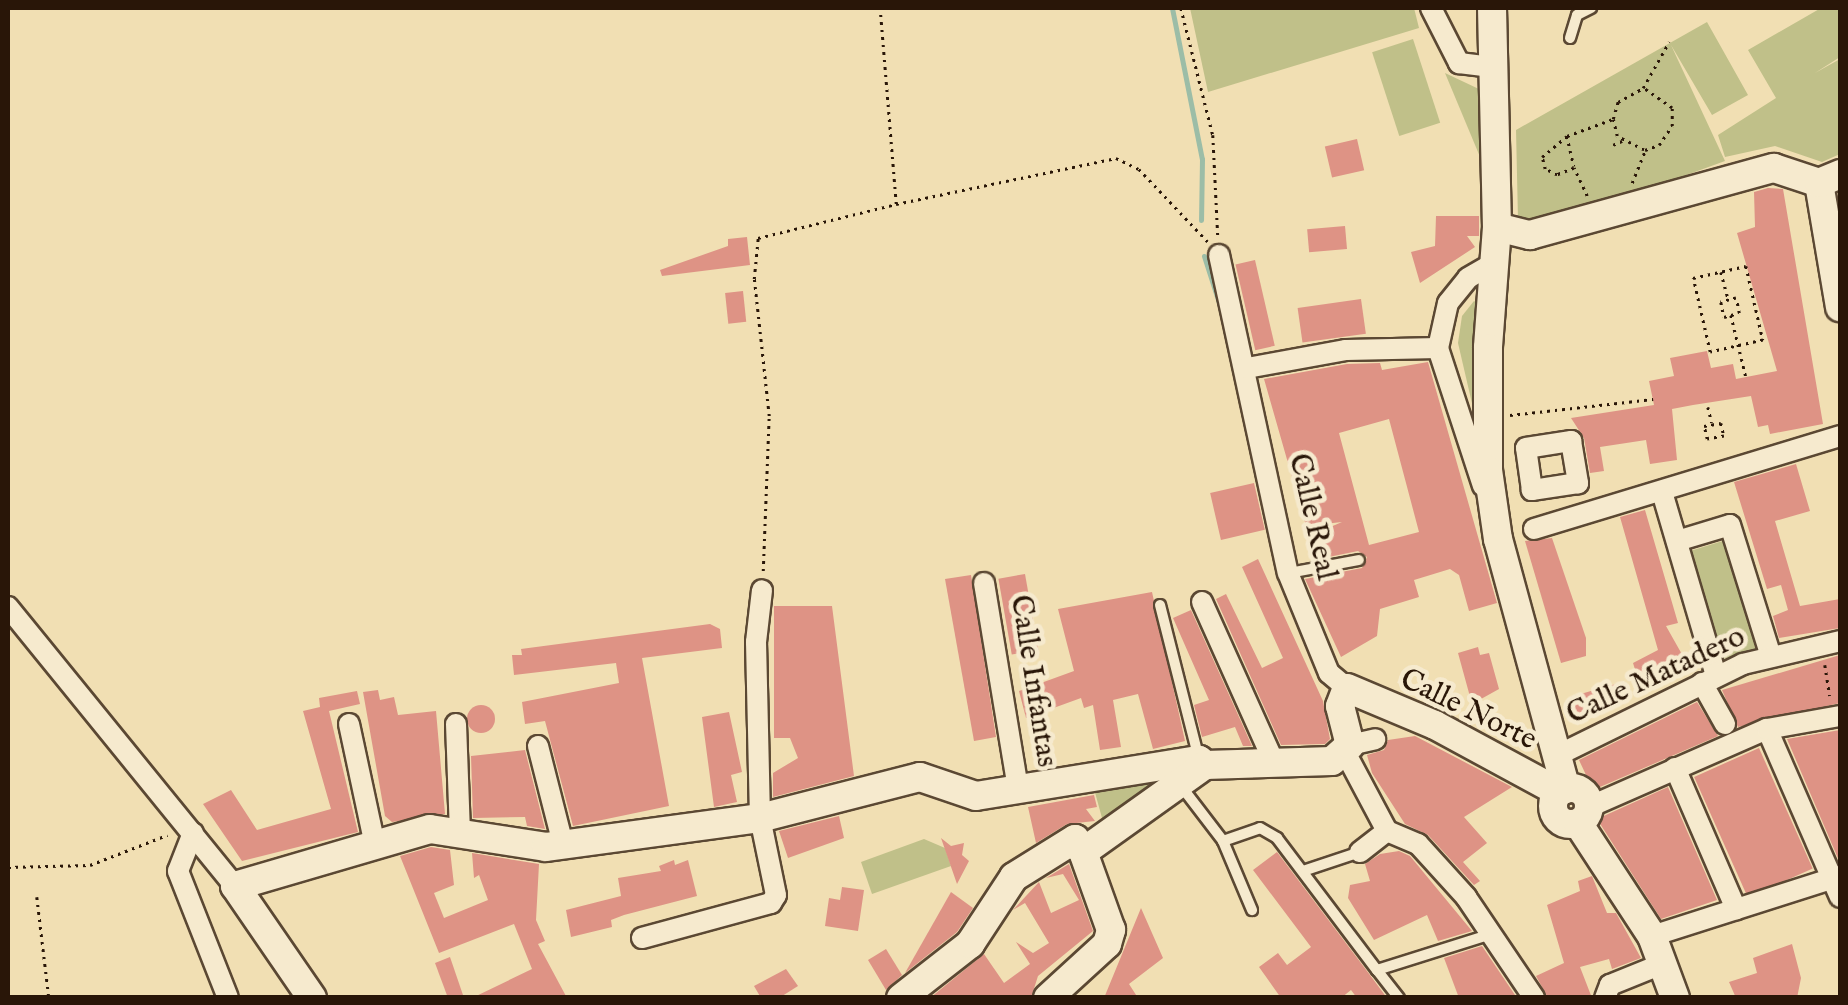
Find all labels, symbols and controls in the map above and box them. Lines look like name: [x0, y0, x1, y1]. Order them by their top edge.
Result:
street label: Calle Real: [1280, 450, 1344, 584]
street label: Calle Infantas: [1002, 593, 1064, 769]
street label: Calle Matadero: [1561, 619, 1751, 733]
street label: Calle Norte: [1394, 662, 1542, 758]

